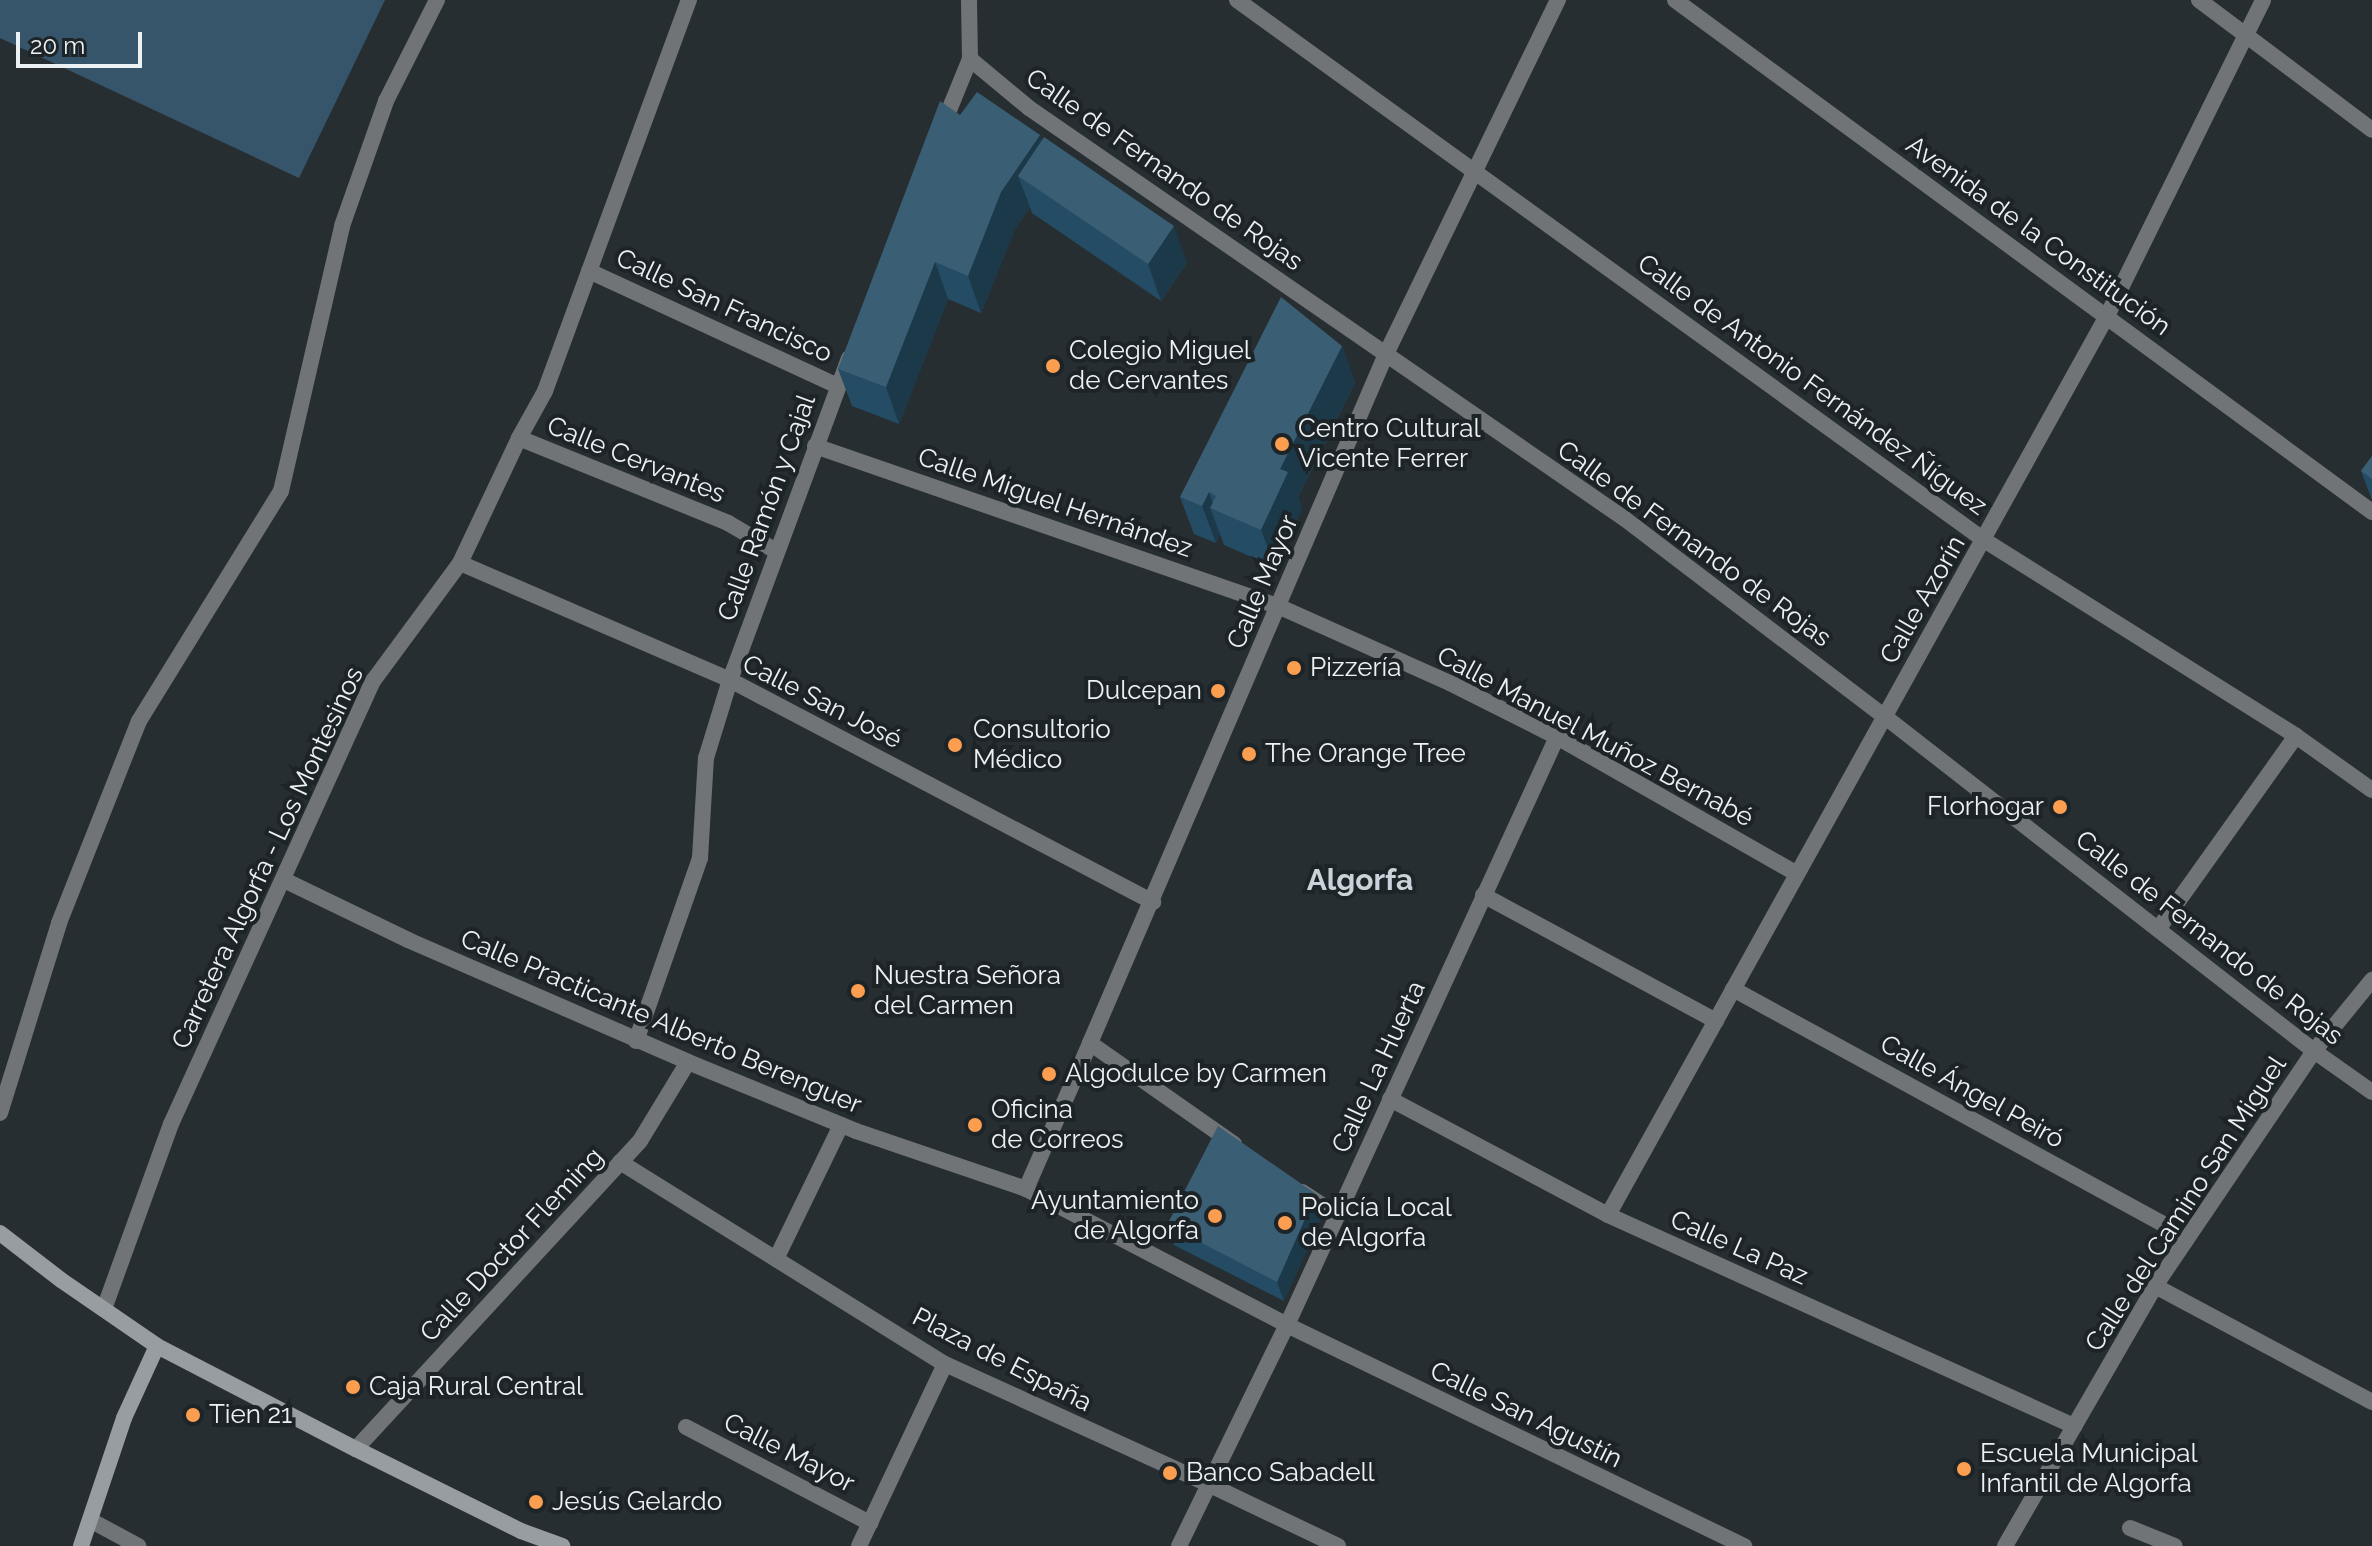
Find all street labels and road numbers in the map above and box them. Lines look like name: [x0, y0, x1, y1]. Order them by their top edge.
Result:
street label: Calle de Fernando de Rojas: [1020, 62, 1308, 278]
street label: Avenida de la Constitución: [1900, 130, 2176, 342]
street label: Calle San Francisco: [611, 242, 837, 370]
street label: Calle de Antonio Fernández Ñíguez: [1631, 248, 1993, 522]
street label: Calle Ramón y Cajal: [711, 390, 823, 626]
street label: Calle Cervantes: [542, 410, 730, 510]
street label: Calle de Fernando de Rojas: [1551, 434, 1837, 654]
street label: Calle Miguel Hernández: [913, 441, 1197, 565]
street label: Calle Mayor: [1221, 510, 1305, 654]
street label: Calle Azorín: [1874, 530, 1972, 670]
street label: Calle Manuel Muñoz Bernabé: [1431, 640, 1759, 834]
street label: Calle San José: [737, 648, 907, 756]
street label: Carretera Algorfa - Los Montesinos: [165, 662, 371, 1054]
street label: Calle de Fernando de Rojas: [2069, 824, 2349, 1052]
street label: Calle Practicante Alberto Berenguer: [456, 923, 866, 1121]
street label: Calle La Huerta: [1326, 976, 1432, 1158]
street label: Calle Ángel Peiró: [1874, 1028, 2070, 1156]
street label: Calle del Camino San Miguel: [2079, 1050, 2293, 1358]
street label: Calle Doctor Fleming: [414, 1141, 610, 1349]
street label: Calle La Paz: [1666, 1204, 1812, 1292]
street label: Plaza de España: [907, 1301, 1097, 1419]
street label: Calle San Agustín: [1425, 1355, 1627, 1475]
street label: Calle Mayor: [718, 1407, 860, 1499]

